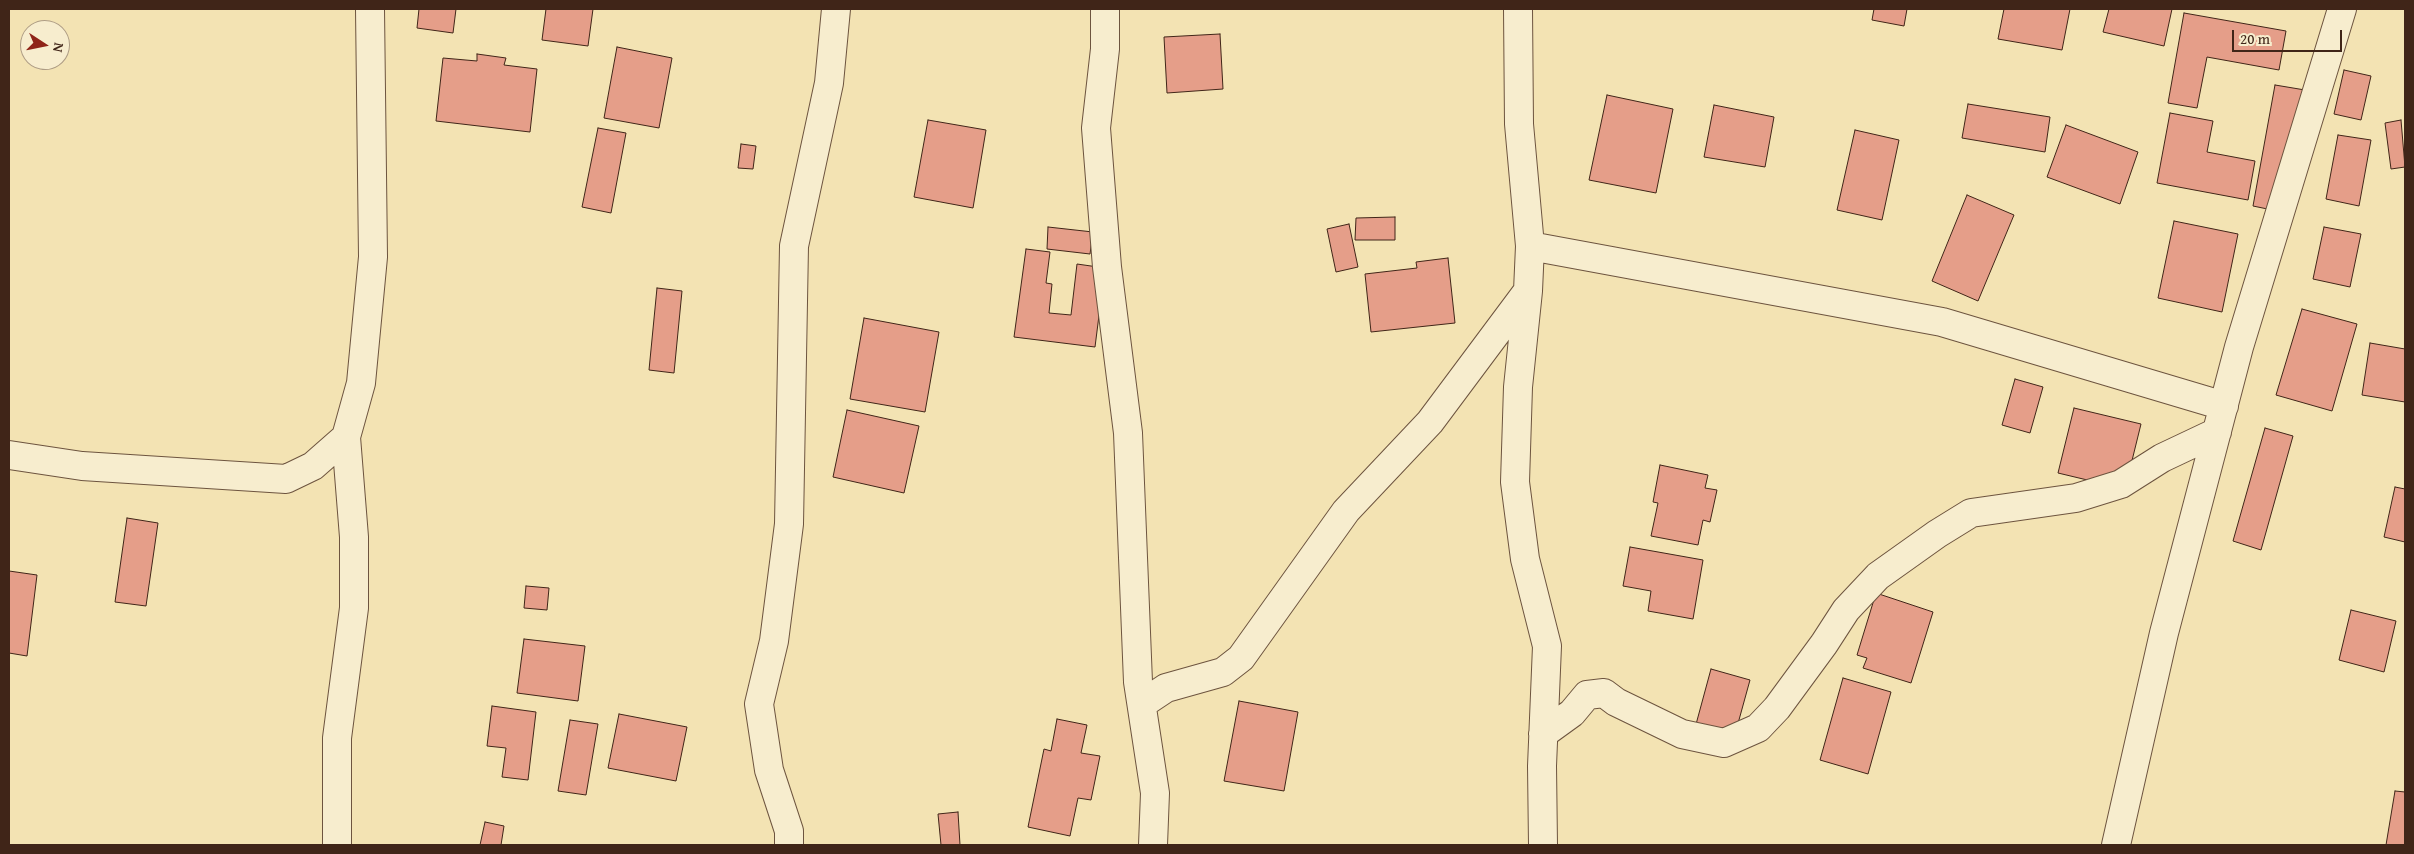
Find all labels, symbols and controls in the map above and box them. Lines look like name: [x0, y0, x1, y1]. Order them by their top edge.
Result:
north arrow: [20, 20, 70, 70]
scale bar: [2234, 20, 2344, 52]
text: 20 m: [2240, 28, 2270, 49]
text: N: [48, 41, 69, 54]

